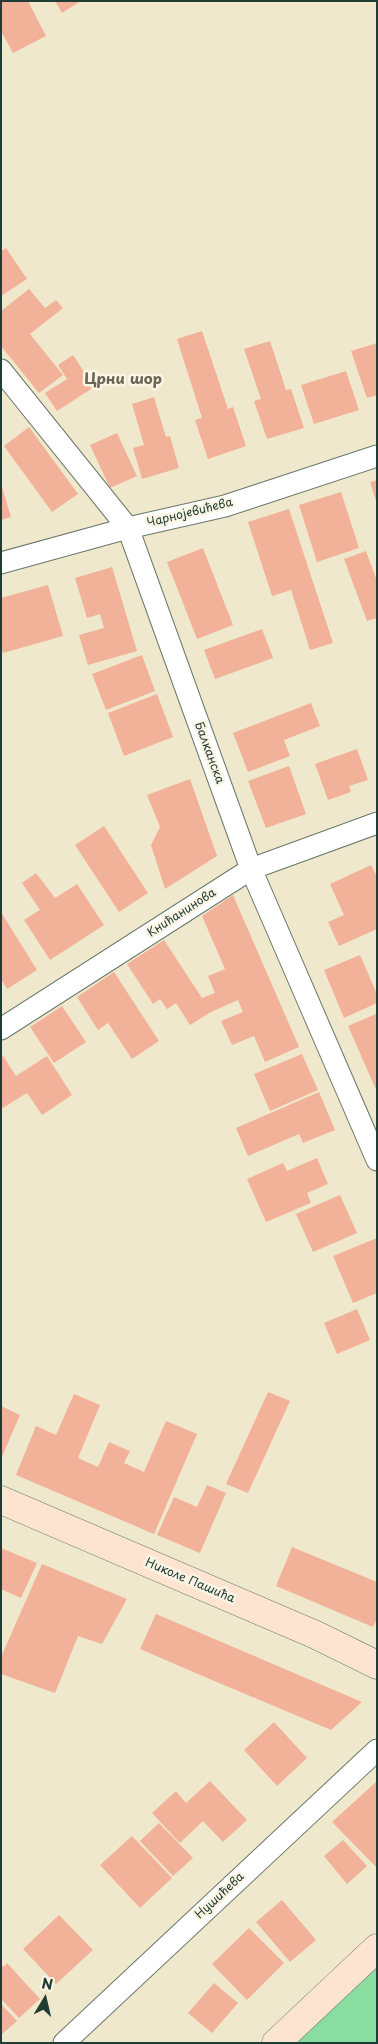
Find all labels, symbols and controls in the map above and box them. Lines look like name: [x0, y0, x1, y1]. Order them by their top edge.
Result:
district label: Црни шор: [84, 371, 162, 389]
street label: Чарнојевићева: [146, 495, 234, 531]
street label: Балканска: [191, 720, 227, 786]
street label: Книћанинова: [145, 886, 219, 940]
street label: Николе Пашића: [143, 1556, 237, 1606]
street label: Нушићева: [193, 1870, 247, 1922]
text: N: [40, 1972, 55, 1995]
north arrow: [20, 1974, 70, 2024]

